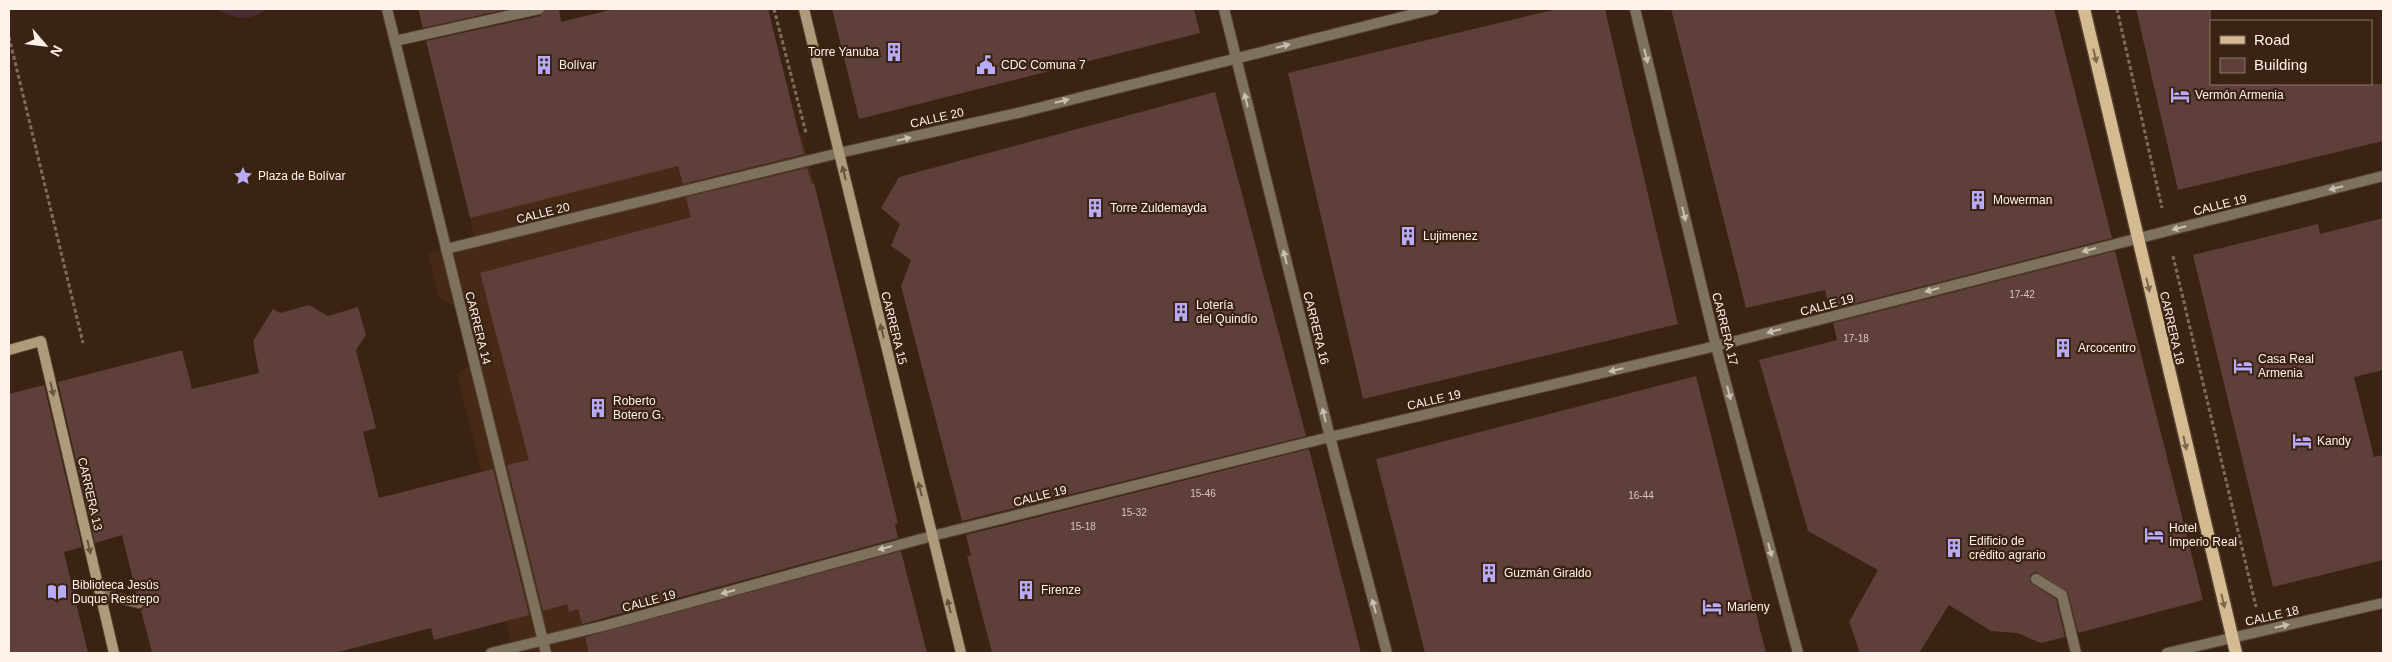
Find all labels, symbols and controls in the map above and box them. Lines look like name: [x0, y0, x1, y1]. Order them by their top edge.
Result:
north arrow: [20, 20, 70, 70]
legend: [2210, 20, 2372, 85]
text: Road: [2254, 31, 2290, 48]
building icon: Torre Yanuba: [883, 41, 905, 63]
one-way arrow: [1276, 42, 1291, 50]
text: N: [47, 43, 66, 59]
place label: Torre Yanuba: [808, 45, 879, 59]
one-way arrow: [1642, 49, 1650, 64]
one-way arrow: [2091, 49, 2099, 64]
building icon: Bolívar: [533, 54, 555, 76]
public building icon: CDC Comuna 7: [975, 54, 997, 76]
text: Building: [2254, 56, 2307, 73]
place label: Bolívar: [559, 58, 596, 72]
place label: CDC Comuna 7: [1001, 58, 1086, 72]
hotel icon: Vermón Armenia: [2169, 84, 2191, 106]
place label: Vermón Armenia: [2195, 88, 2284, 102]
one-way arrow: [1242, 92, 1250, 107]
one-way arrow: [1055, 97, 1070, 105]
street label: CALLE 20: [909, 105, 966, 131]
one-way arrow: [896, 135, 911, 143]
place icon: Plaza de Bolívar: [232, 165, 254, 187]
one-way arrow: [840, 165, 848, 180]
place label: Plaza de Bolívar: [258, 169, 345, 183]
one-way arrow: [2328, 184, 2343, 192]
building icon: Mowerman: [1967, 189, 1989, 211]
street label: CALLE 19: [2192, 192, 2249, 218]
place label: Mowerman: [1993, 193, 2052, 207]
building icon: Torre Zuldemayda: [1084, 197, 1106, 219]
street label: CALLE 20: [515, 200, 572, 226]
place label: Torre Zuldemayda: [1110, 201, 1207, 215]
one-way arrow: [1680, 207, 1688, 222]
one-way arrow: [2171, 224, 2186, 232]
building icon: Lujimenez: [1397, 225, 1419, 247]
place label: Lujimenez: [1423, 229, 1478, 243]
one-way arrow: [2081, 246, 2096, 254]
one-way arrow: [1281, 250, 1289, 265]
one-way arrow: [2144, 277, 2152, 292]
one-way arrow: [1924, 287, 1939, 295]
house number: 17-42: [2009, 289, 2035, 300]
street label: CARRERA 14: [462, 290, 494, 366]
street label: CARRERA 15: [878, 290, 910, 366]
street label: CARRERA 16: [1300, 290, 1332, 366]
street label: CARRERA 18: [2157, 290, 2187, 366]
street label: CARRERA 17: [1709, 291, 1741, 367]
street label: CALLE 19: [1799, 291, 1856, 319]
place label: Lotería del Quindío: [1196, 298, 1258, 326]
building icon: Lotería del Quindío: [1170, 301, 1192, 323]
one-way arrow: [878, 323, 886, 338]
one-way arrow: [1767, 327, 1782, 335]
house number: 17-18: [1843, 333, 1869, 344]
building icon: Arcocentro: [2052, 337, 2074, 359]
place label: Arcocentro: [2078, 341, 2136, 355]
place label: Casa Real Armenia: [2258, 352, 2314, 380]
hotel icon: Casa Real Armenia: [2232, 355, 2254, 377]
one-way arrow: [1609, 366, 1624, 374]
one-way arrow: [48, 381, 56, 396]
one-way arrow: [1725, 386, 1733, 401]
street label: CALLE 19: [1406, 387, 1463, 413]
place label: Roberto Botero G.: [613, 394, 664, 422]
building icon: Roberto Botero G.: [587, 397, 609, 419]
one-way arrow: [1320, 407, 1328, 423]
hotel icon: Kandy: [2291, 430, 2313, 452]
place label: Kandy: [2317, 434, 2351, 448]
one-way arrow: [2181, 435, 2189, 450]
street label: CARRERA 13: [75, 456, 105, 532]
one-way arrow: [916, 481, 924, 496]
street label: CALLE 19: [1012, 483, 1069, 509]
house number: 15-46: [1190, 488, 1216, 499]
house number: 16-44: [1628, 490, 1654, 501]
house number: 15-32: [1121, 507, 1147, 518]
house number: 15-18: [1070, 521, 1096, 532]
place label: Hotel Imperio Real: [2169, 521, 2237, 549]
hotel icon: Hotel Imperio Real: [2143, 524, 2165, 546]
place label: Edificio de crédito agrario: [1969, 534, 2046, 562]
building icon: Edificio de crédito agrario: [1943, 537, 1965, 559]
one-way arrow: [85, 539, 93, 554]
one-way arrow: [1767, 543, 1775, 558]
one-way arrow: [877, 545, 892, 553]
building icon: Guzmán Giraldo: [1478, 562, 1500, 584]
place label: Guzmán Giraldo: [1504, 566, 1592, 580]
place label: Biblioteca Jesús Duque Restrepo: [72, 578, 160, 606]
building icon: Firenze: [1015, 579, 1037, 601]
library icon: Biblioteca Jesús Duque Restrepo: [46, 581, 68, 603]
place label: Firenze: [1041, 583, 1081, 597]
street label: CALLE 19: [621, 587, 678, 615]
one-way arrow: [721, 588, 736, 596]
one-way arrow: [2219, 594, 2227, 609]
hotel icon: Marleny: [1701, 596, 1723, 618]
one-way arrow: [945, 598, 953, 613]
one-way arrow: [1370, 599, 1378, 614]
place label: Marleny: [1727, 600, 1770, 614]
street label: CALLE 18: [2244, 603, 2301, 629]
one-way arrow: [2275, 622, 2290, 630]

